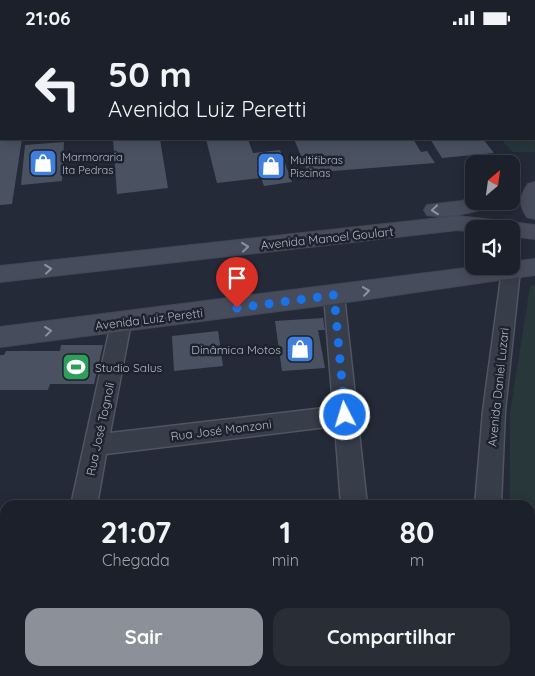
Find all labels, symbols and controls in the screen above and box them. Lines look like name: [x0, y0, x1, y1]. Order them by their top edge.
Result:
text: 21:06: [25, 6, 71, 30]
text: 50 m: [108, 52, 192, 96]
icon: left: [25, 55, 90, 120]
text: Avenida Luiz Peretti: [108, 95, 307, 123]
shop icon: Marmoraria Ita Pedras: [28, 148, 58, 178]
place label: Marmoraria Ita Pedras: [62, 150, 123, 177]
shop icon: Multifibras Piscinas: [256, 151, 286, 181]
place label: Multifibras Piscinas: [290, 153, 343, 180]
north arrow: [465, 155, 520, 210]
map controls: [465, 155, 520, 275]
one-way arrow: [431, 205, 439, 216]
button: sound: [465, 220, 520, 275]
street label: Avenida Manoel Goulart: [260, 224, 394, 252]
one-way arrow: [241, 242, 249, 253]
pin: [216, 257, 258, 308]
one-way arrow: [45, 264, 53, 275]
icon: arrive: [223, 264, 251, 292]
one-way arrow: [362, 286, 370, 297]
street label: Avenida Luiz Peretti: [94, 305, 204, 333]
one-way arrow: [45, 326, 53, 337]
street label: Avenida Daniel Luzari: [484, 327, 512, 447]
shop icon: Dinâmica Motos: [285, 334, 315, 364]
place label: Dinâmica Motos: [191, 342, 281, 357]
sports icon: Studio Salus: [61, 352, 91, 382]
place label: Studio Salus: [95, 360, 163, 375]
street label: Rua José Tognoli: [83, 381, 117, 477]
position arrow: [318, 388, 370, 440]
street label: Rua José Monzoni: [170, 416, 272, 444]
text: 21:07: [101, 513, 171, 551]
text: 1: [280, 513, 291, 551]
text: 80: [400, 513, 434, 551]
text: Chegada: [102, 550, 170, 570]
text: min: [272, 550, 299, 570]
text: m: [410, 550, 424, 570]
button: Sair: [25, 608, 263, 666]
button: Compartilhar: [273, 608, 510, 666]

